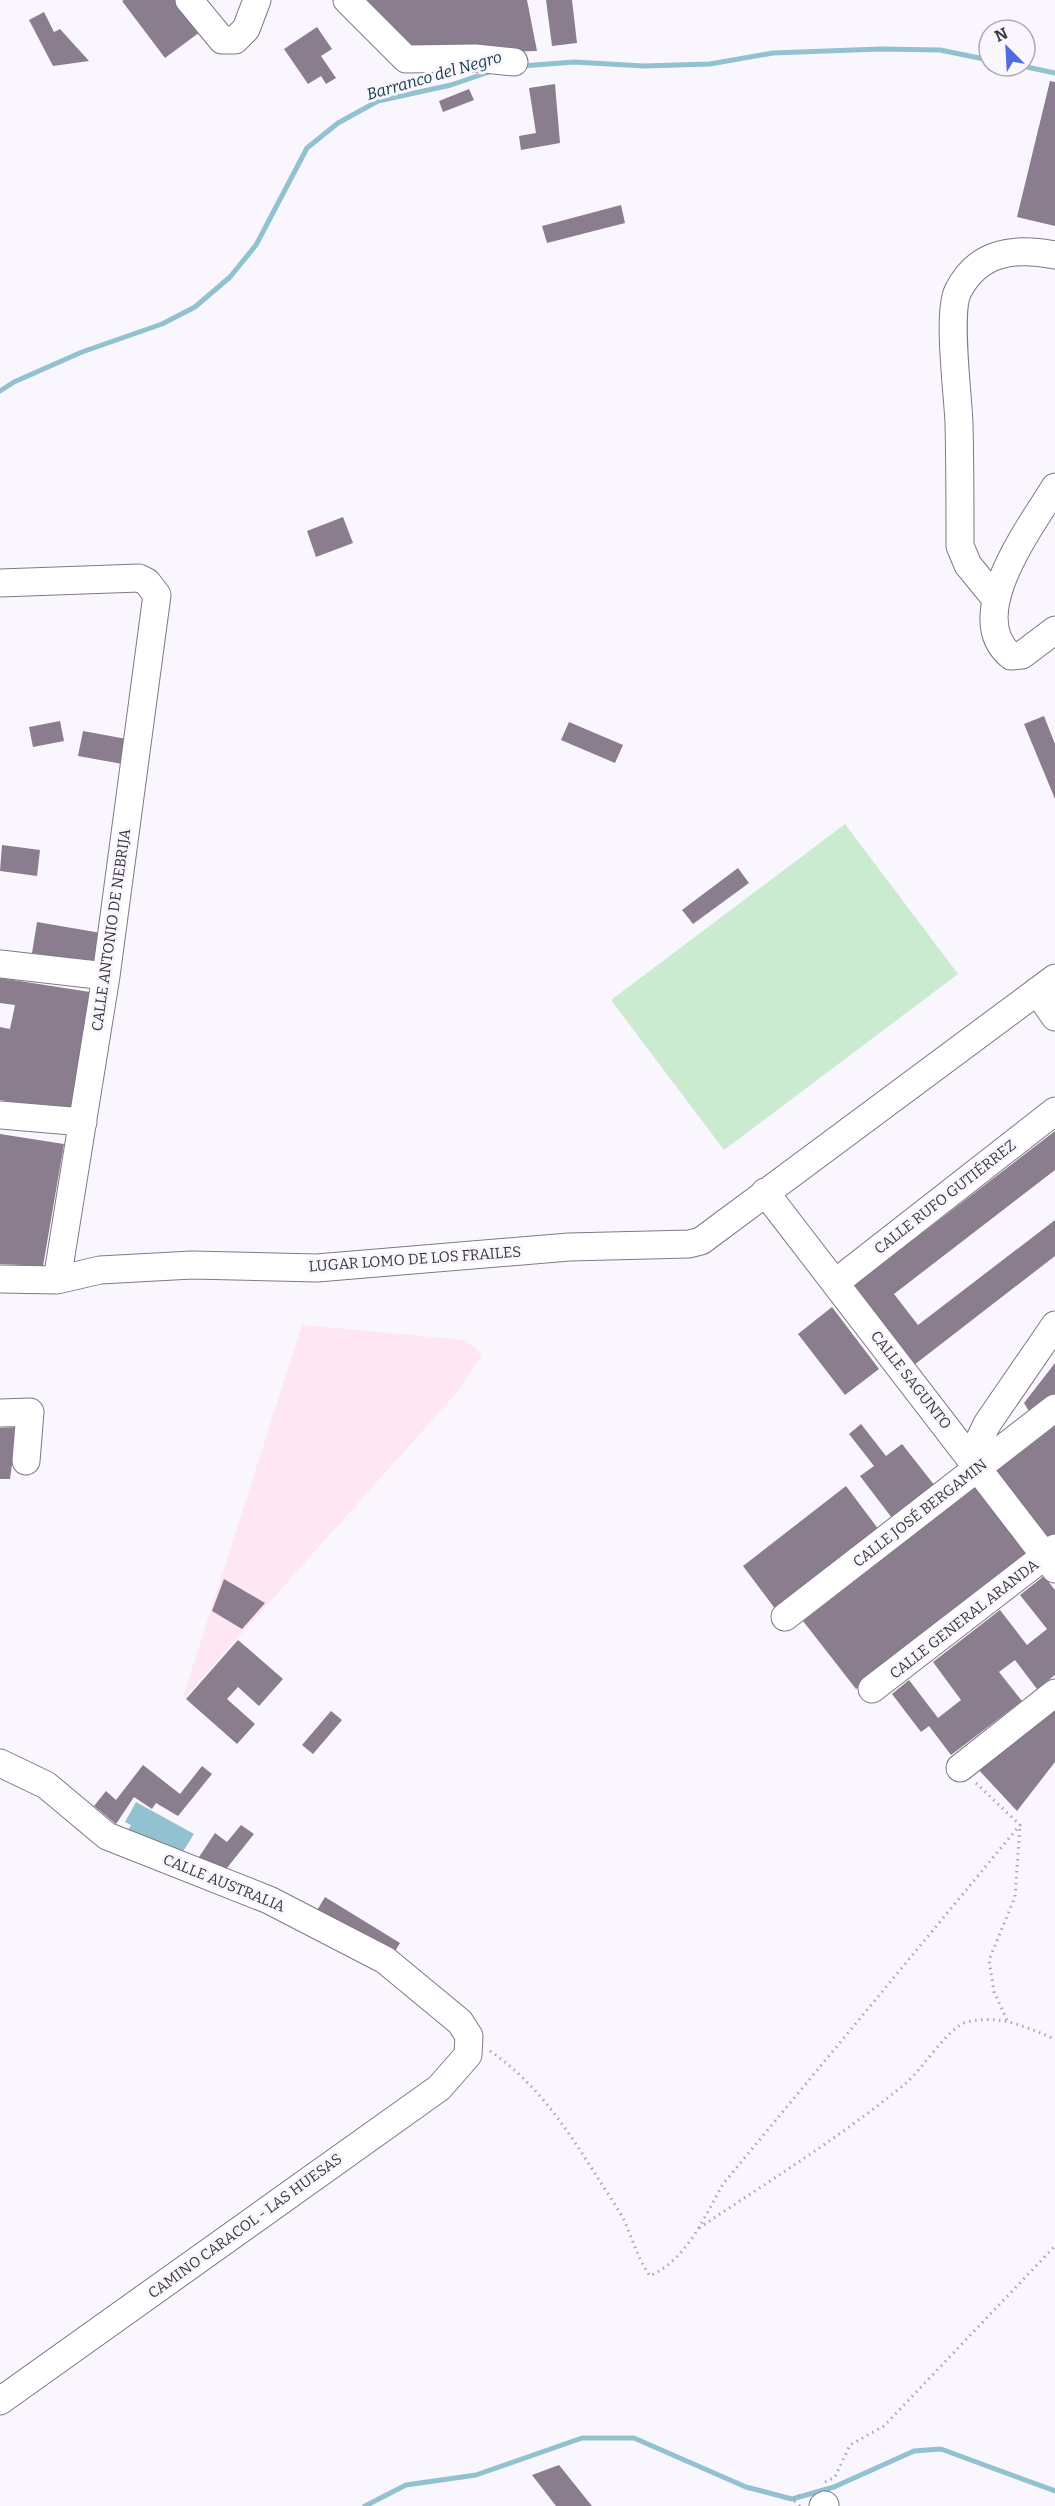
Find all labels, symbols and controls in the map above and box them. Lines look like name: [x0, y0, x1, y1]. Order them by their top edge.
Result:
north arrow: [977, 18, 1037, 78]
text: N: [992, 24, 1011, 46]
water label: Barranco del Negro: [364, 47, 504, 104]
street label: CALLE ANTONIO DE NEBRIJA: [88, 827, 134, 1032]
street label: CALLE RUFO GUTIÉRREZ: [871, 1136, 1019, 1258]
street label: LUGAR LOMO DE LOS FRAILES: [308, 1243, 522, 1275]
street label: CALLE SAGUNTO: [867, 1327, 955, 1433]
street label: CALLE JOSÉ BERGAMIN: [849, 1455, 991, 1571]
street label: CALLE GENERAL ARANDA: [886, 1555, 1042, 1683]
street label: CALLE AUSTRALIA: [160, 1850, 288, 1916]
street label: CAMINO CARACOL - LAS HUESAS: [145, 2150, 345, 2302]

